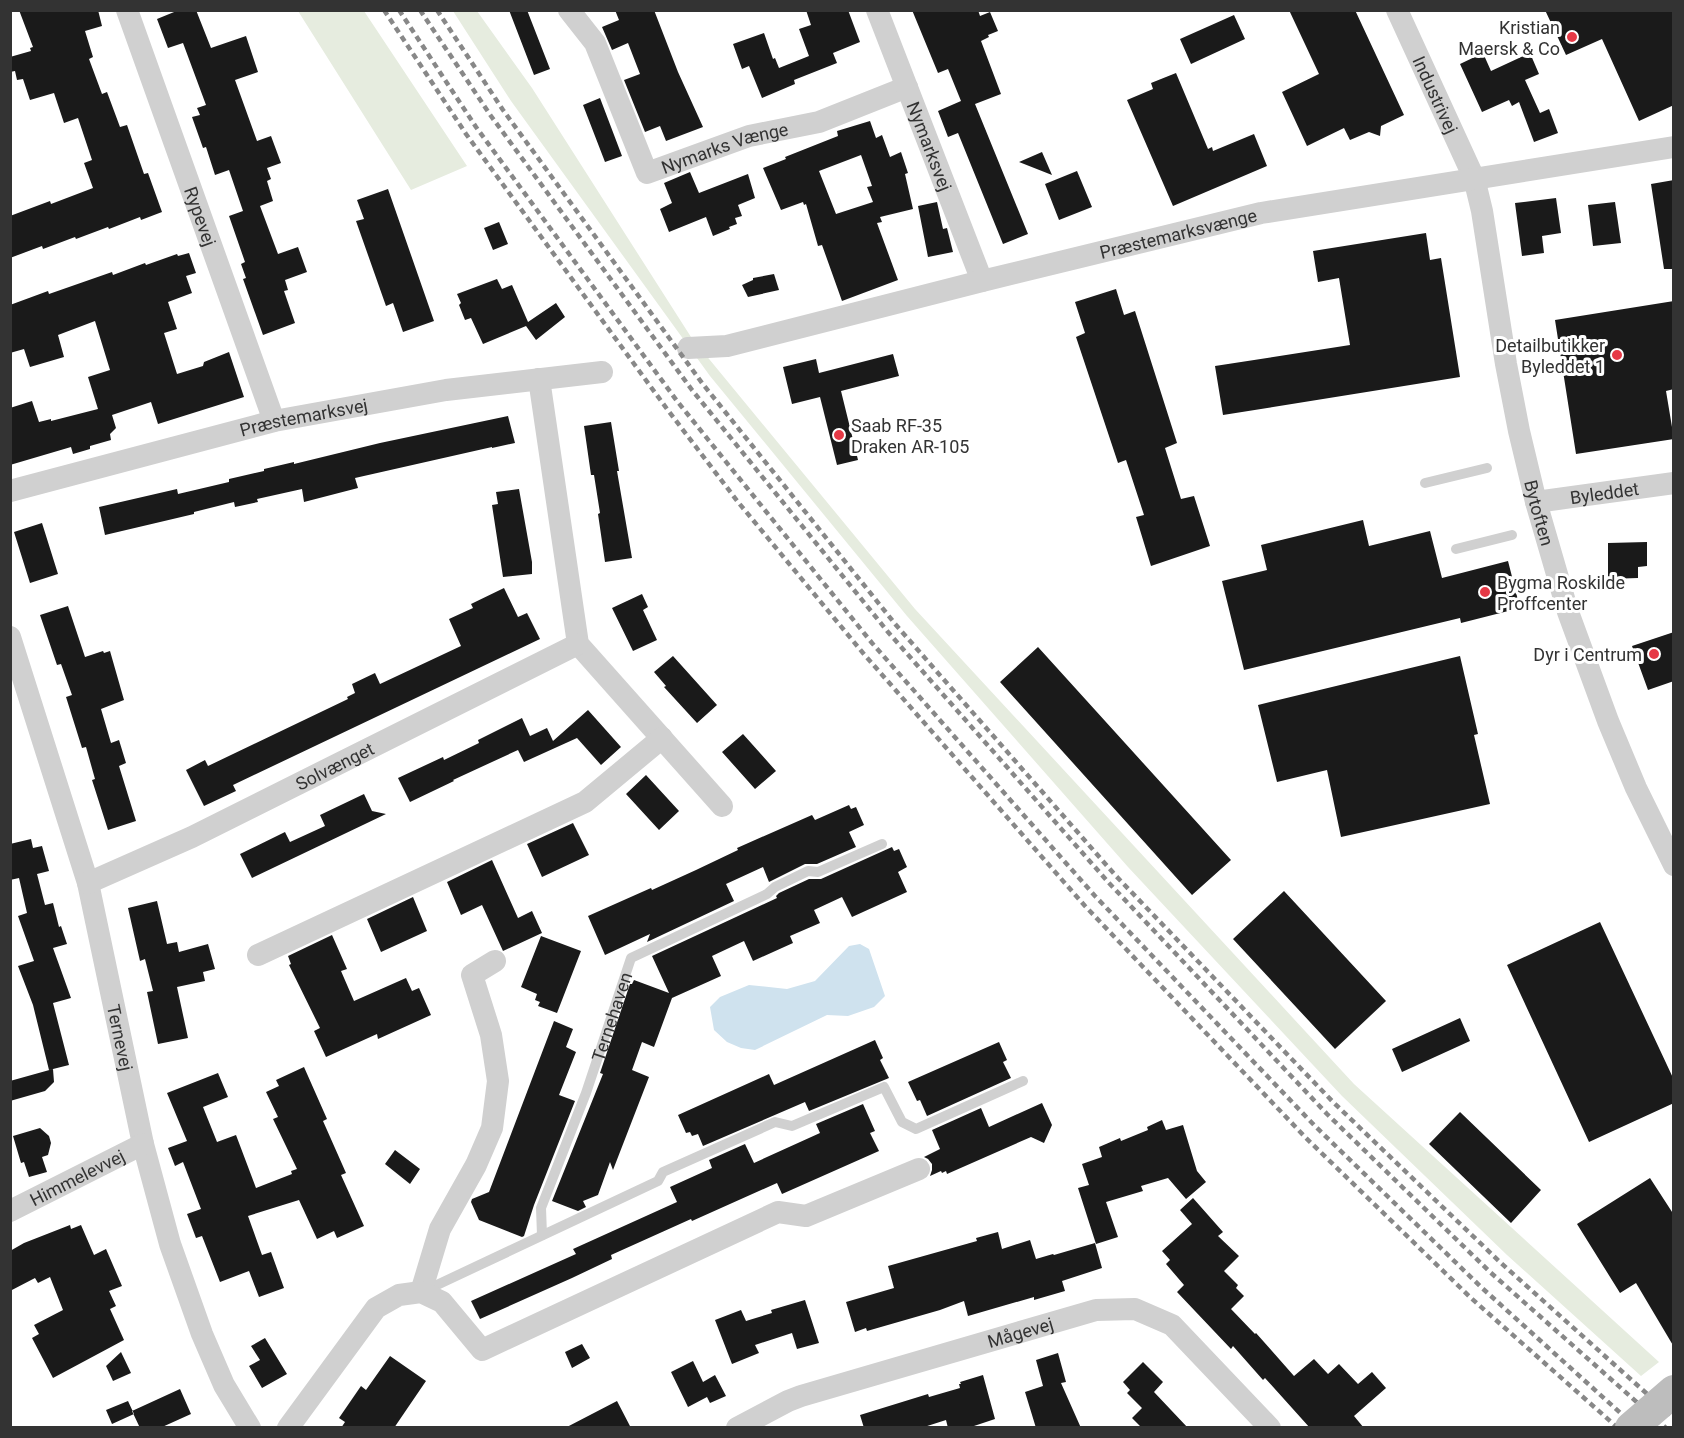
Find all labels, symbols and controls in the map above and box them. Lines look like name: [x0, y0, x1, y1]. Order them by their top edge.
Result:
place label: Kristian Maersk & Co: [1458, 17, 1560, 59]
marker: Kristian Maersk & Co: [1565, 30, 1579, 44]
street label: Industrivej: [1409, 52, 1463, 137]
street label: Nymarksvej: [903, 99, 957, 194]
street label: Nymarks Vænge: [658, 118, 790, 177]
street label: Rypevej: [180, 184, 221, 249]
street label: Præstemarksvænge: [1097, 204, 1259, 262]
place label: Detailbutikker Byleddet 1: [1495, 335, 1605, 377]
marker: Detailbutikker Byleddet 1: [1610, 348, 1624, 362]
street label: Præstemarksvej: [237, 394, 369, 440]
place label: Saab RF-35 Draken AR-105: [851, 415, 969, 457]
marker: Saab RF-35 Draken AR-105: [832, 428, 846, 442]
street label: Byleddet: [1569, 477, 1640, 508]
street label: Bytoften: [1521, 478, 1559, 548]
place label: Bygma Roskilde Proffcenter: [1497, 572, 1625, 614]
marker: Bygma Roskilde Proffcenter: [1478, 585, 1492, 599]
place label: Dyr i Centrum: [1533, 644, 1642, 665]
marker: Dyr i Centrum: [1647, 647, 1661, 661]
street label: Solvænget: [292, 737, 377, 794]
street label: Ternehaven: [587, 969, 636, 1064]
street label: Ternevej: [103, 1002, 138, 1073]
street label: Himmelevvej: [26, 1145, 128, 1210]
street label: Mågevej: [985, 1313, 1056, 1352]

